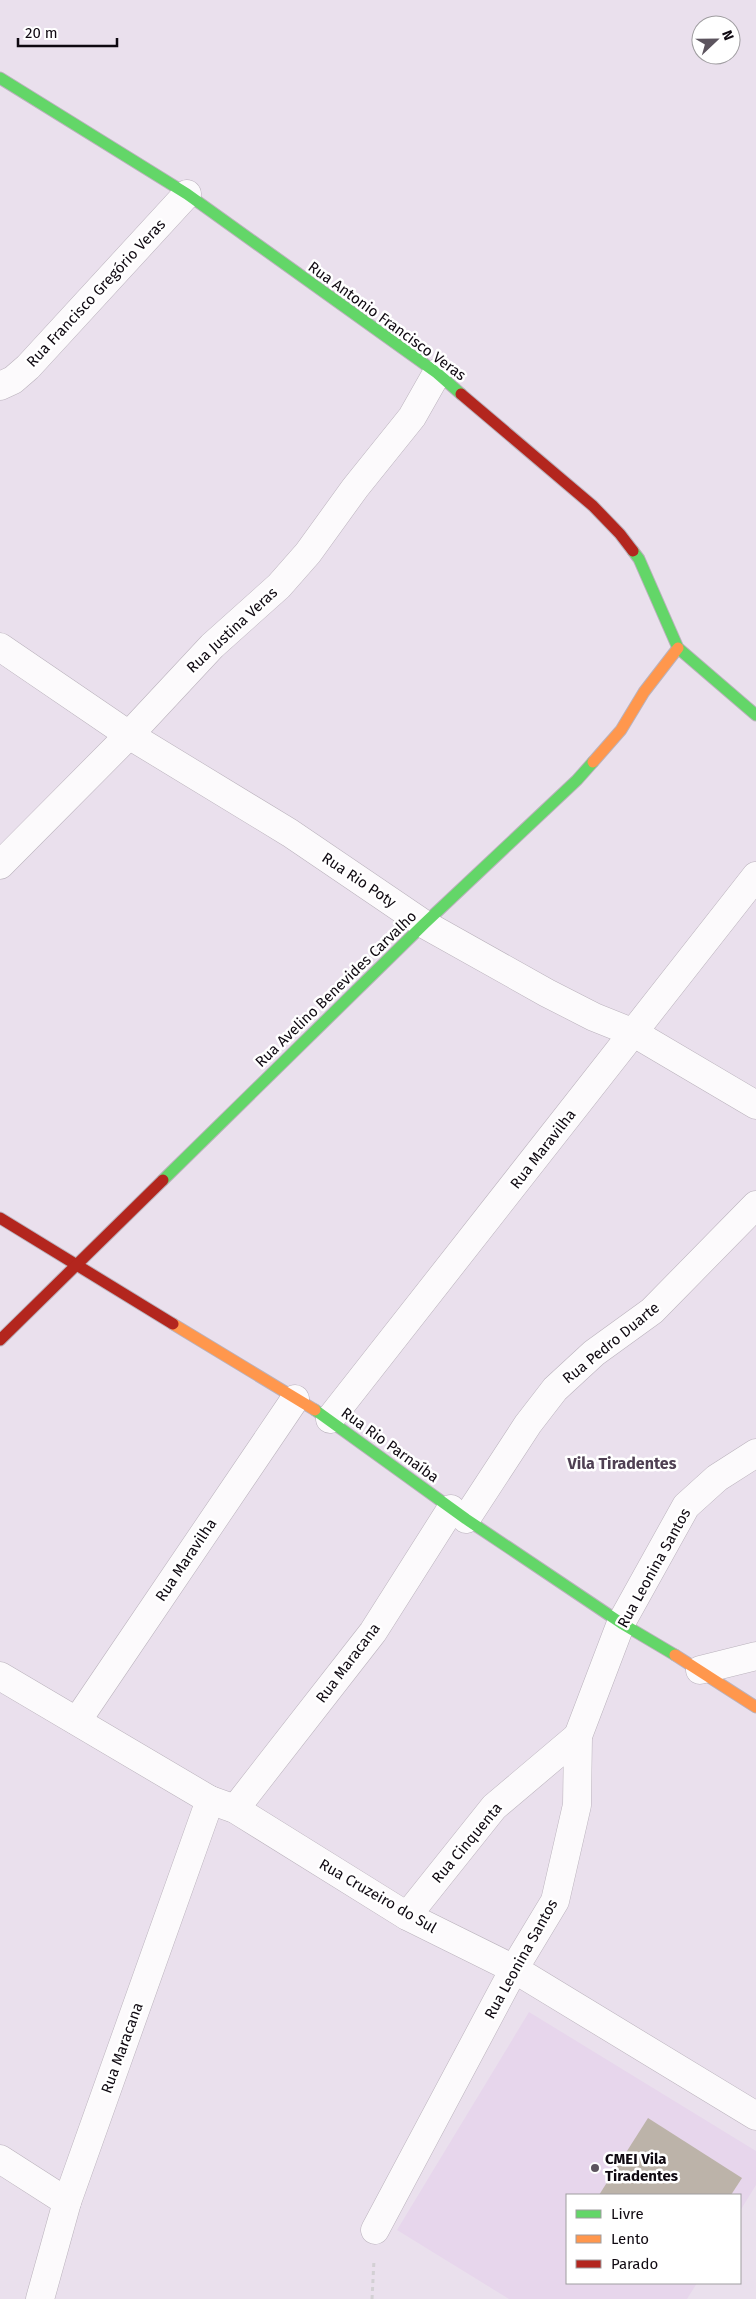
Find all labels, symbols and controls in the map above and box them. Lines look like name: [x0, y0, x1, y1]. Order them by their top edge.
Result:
scale bar: [18, 15, 116, 47]
north arrow: [691, 15, 741, 65]
text: 20 m: [25, 24, 58, 42]
text: N: [718, 28, 737, 43]
street label: Rua Francisco Gregório Veras: [23, 215, 169, 371]
street label: Rua Antonio Francisco Veras: [305, 258, 469, 384]
street label: Rua Justina Veras: [183, 583, 281, 677]
street label: Rua Rio Poty: [318, 849, 400, 912]
street label: Rua Avelino Benevides Carvalho: [252, 907, 420, 1071]
street label: Rua Maravilha: [506, 1106, 580, 1192]
street label: Rua Pedro Duarte: [559, 1299, 663, 1387]
street label: Rua Rio Parnaíba: [338, 1404, 442, 1486]
district label: Vila Tiradentes: [567, 1454, 677, 1473]
street label: Rua Leonina Santos: [614, 1505, 694, 1631]
street label: Rua Maravilha: [152, 1515, 220, 1605]
street label: Rua Maracana: [312, 1620, 384, 1706]
street label: Rua Cinquenta: [428, 1799, 506, 1887]
street label: Rua Cruzeiro do Sul: [316, 1855, 440, 1937]
street label: Rua Leonina Santos: [481, 1896, 561, 2022]
street label: Rua Maracana: [97, 2000, 147, 2096]
place label: CMEI Vila Tiradentes: [605, 2150, 678, 2185]
marker: CMEI Vila Tiradentes: [589, 2162, 601, 2174]
legend: [566, 2194, 741, 2284]
text: Livre: [611, 2205, 644, 2223]
text: Lento: [611, 2230, 649, 2248]
text: Parado: [611, 2255, 658, 2273]

